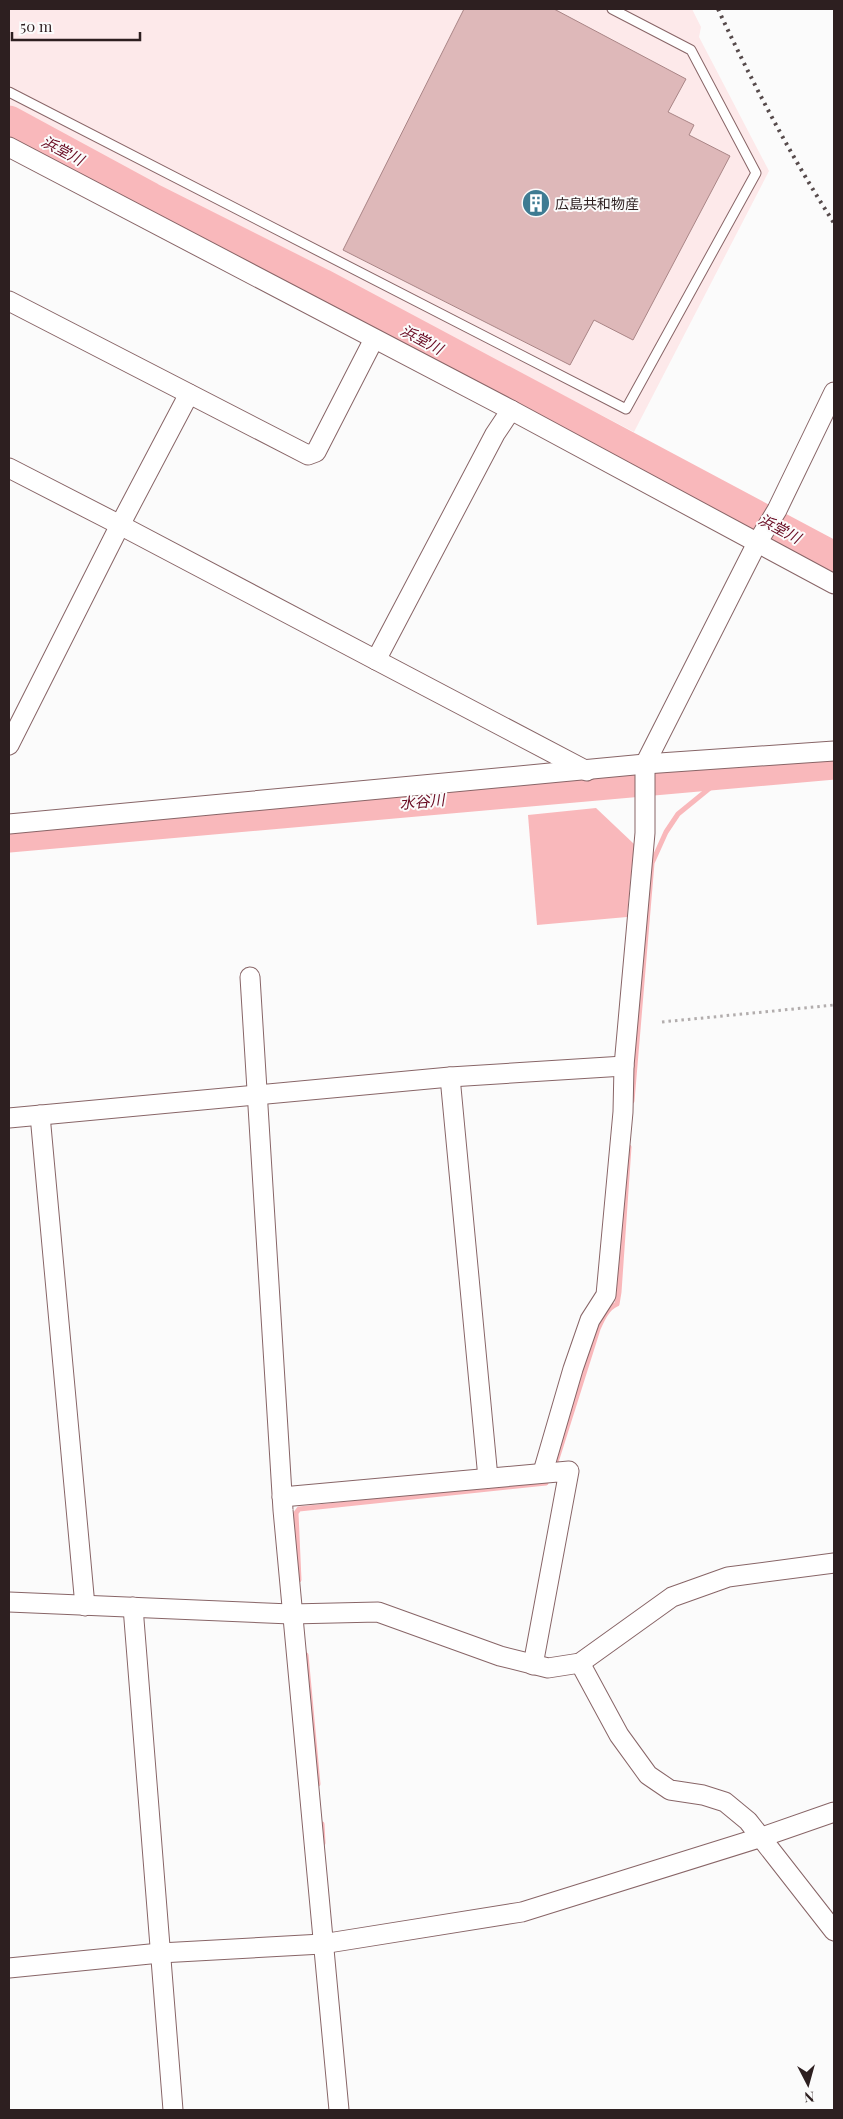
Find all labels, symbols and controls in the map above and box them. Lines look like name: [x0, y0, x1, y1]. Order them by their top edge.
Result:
scale bar: [12, 10, 140, 42]
text: 50 m: [20, 16, 53, 36]
water label: 浜堂川: [38, 131, 89, 170]
building icon: 広島共和物産: [521, 188, 551, 218]
place label: 広島共和物産: [555, 194, 639, 213]
water label: 浜堂川: [397, 320, 448, 359]
water label: 浜堂川: [755, 509, 806, 548]
water label: 水谷川: [399, 789, 447, 813]
north arrow: [783, 2059, 833, 2109]
text: N: [803, 2087, 815, 2107]

